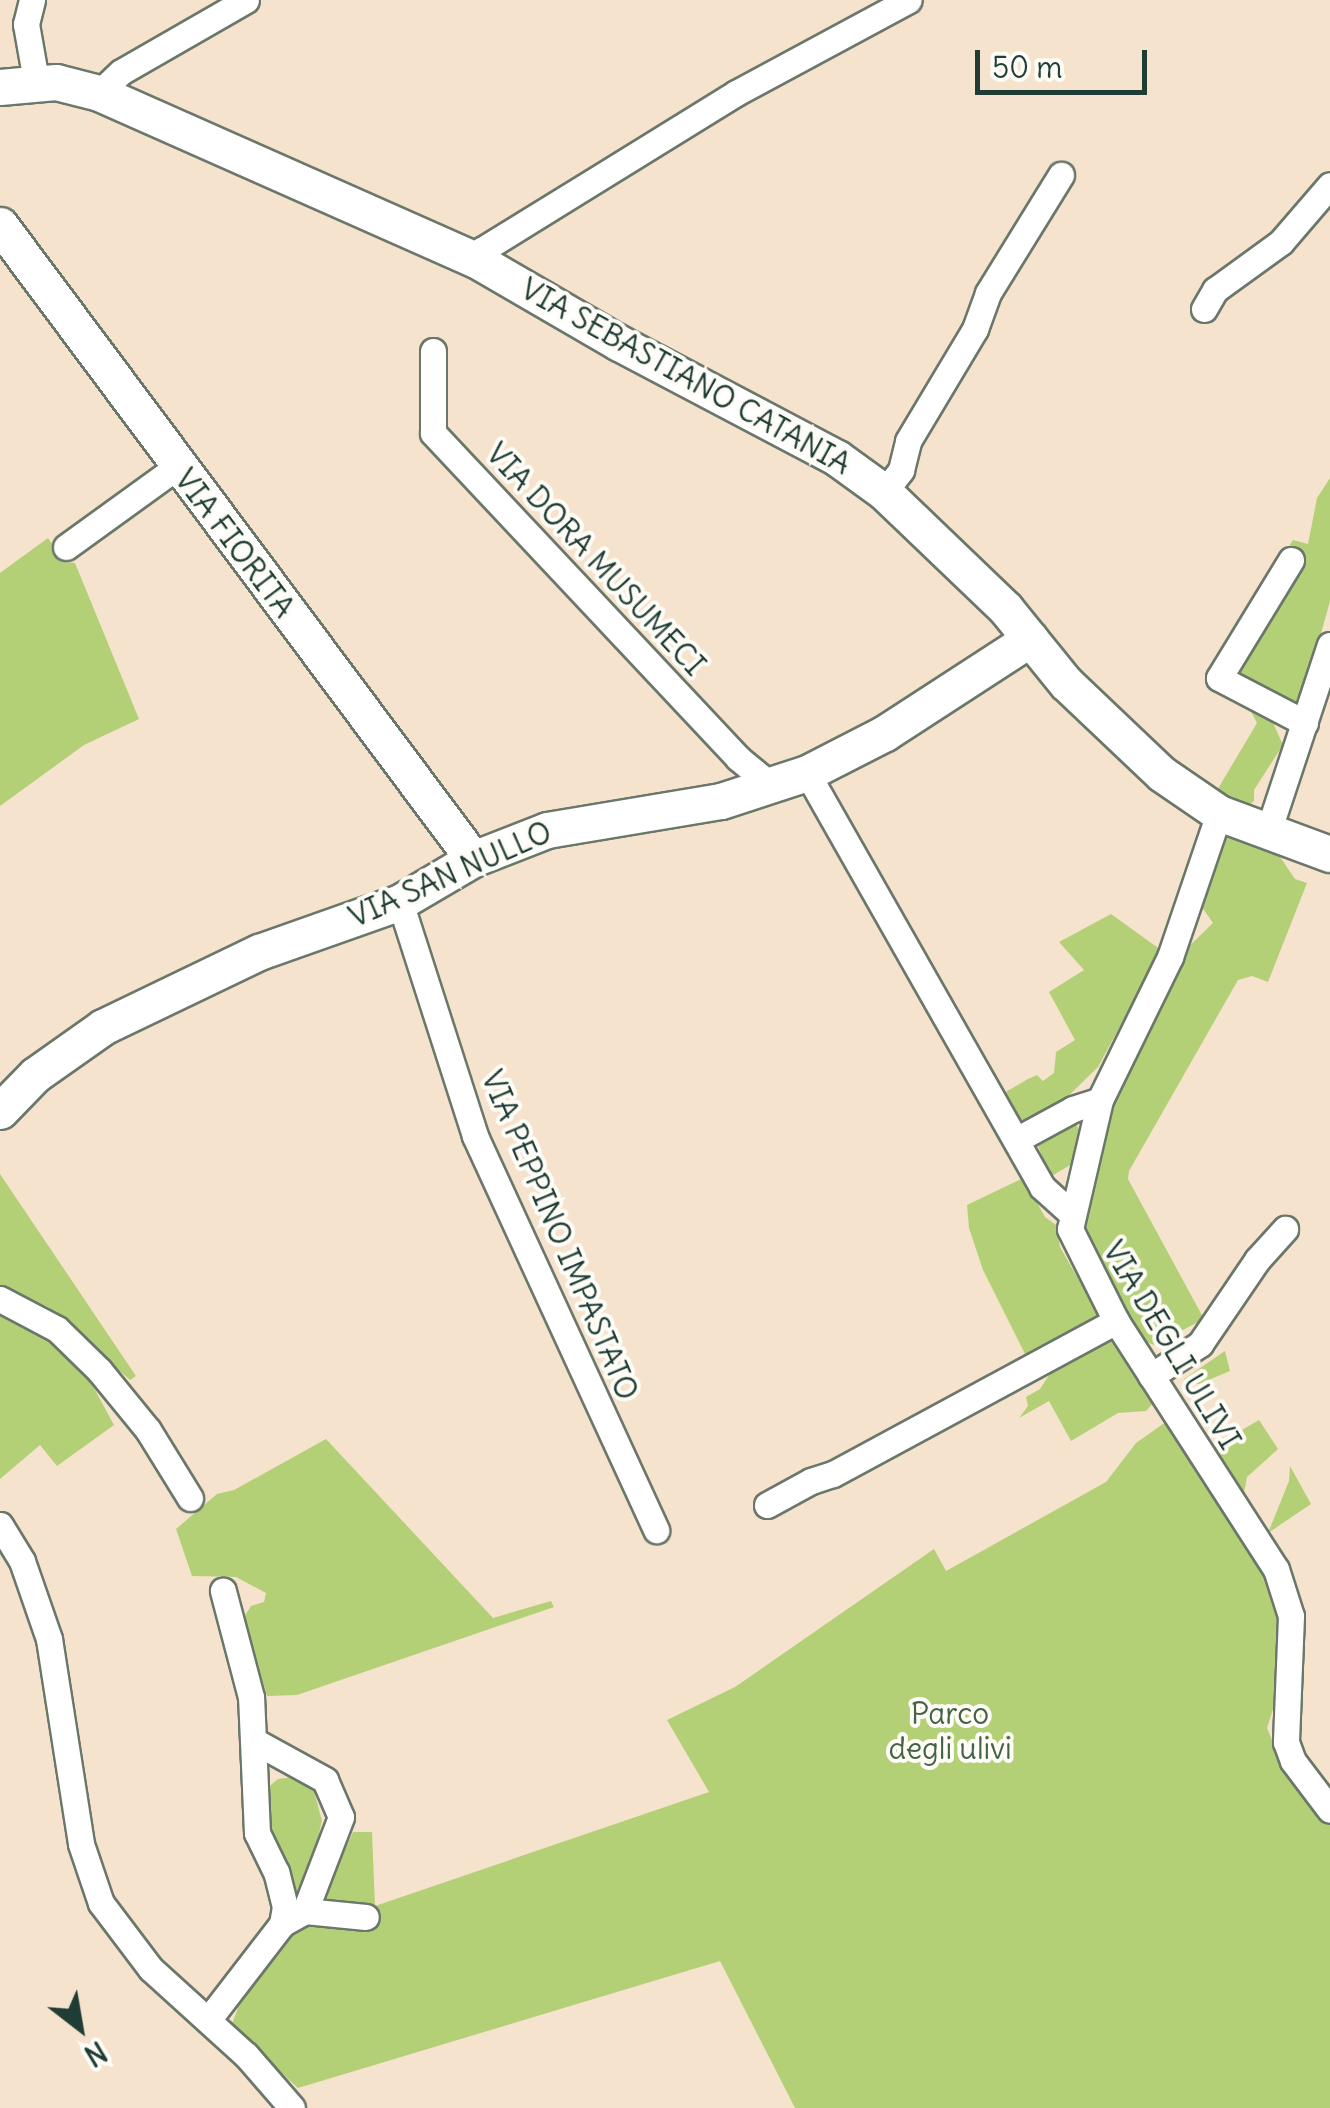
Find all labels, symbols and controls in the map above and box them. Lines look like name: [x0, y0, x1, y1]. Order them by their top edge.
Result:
scale bar: [980, 30, 1152, 92]
text: 50 m: [992, 48, 1062, 86]
street label: VIA SEBASTIANO CATANIA: [515, 270, 857, 482]
street label: VIA DORA MUSUMECI: [479, 435, 713, 683]
street label: VIA FIORITA: [167, 462, 303, 624]
street label: VIA SAN NULLO: [343, 813, 557, 935]
street label: VIA PEPPINO IMPASTATO: [474, 1065, 646, 1405]
street label: VIA DEGLI ULIVI: [1096, 1234, 1248, 1456]
park label: Parco degli ulivi: [888, 1695, 1012, 1766]
north arrow: [30, 1978, 130, 2078]
text: N: [78, 2033, 113, 2074]

